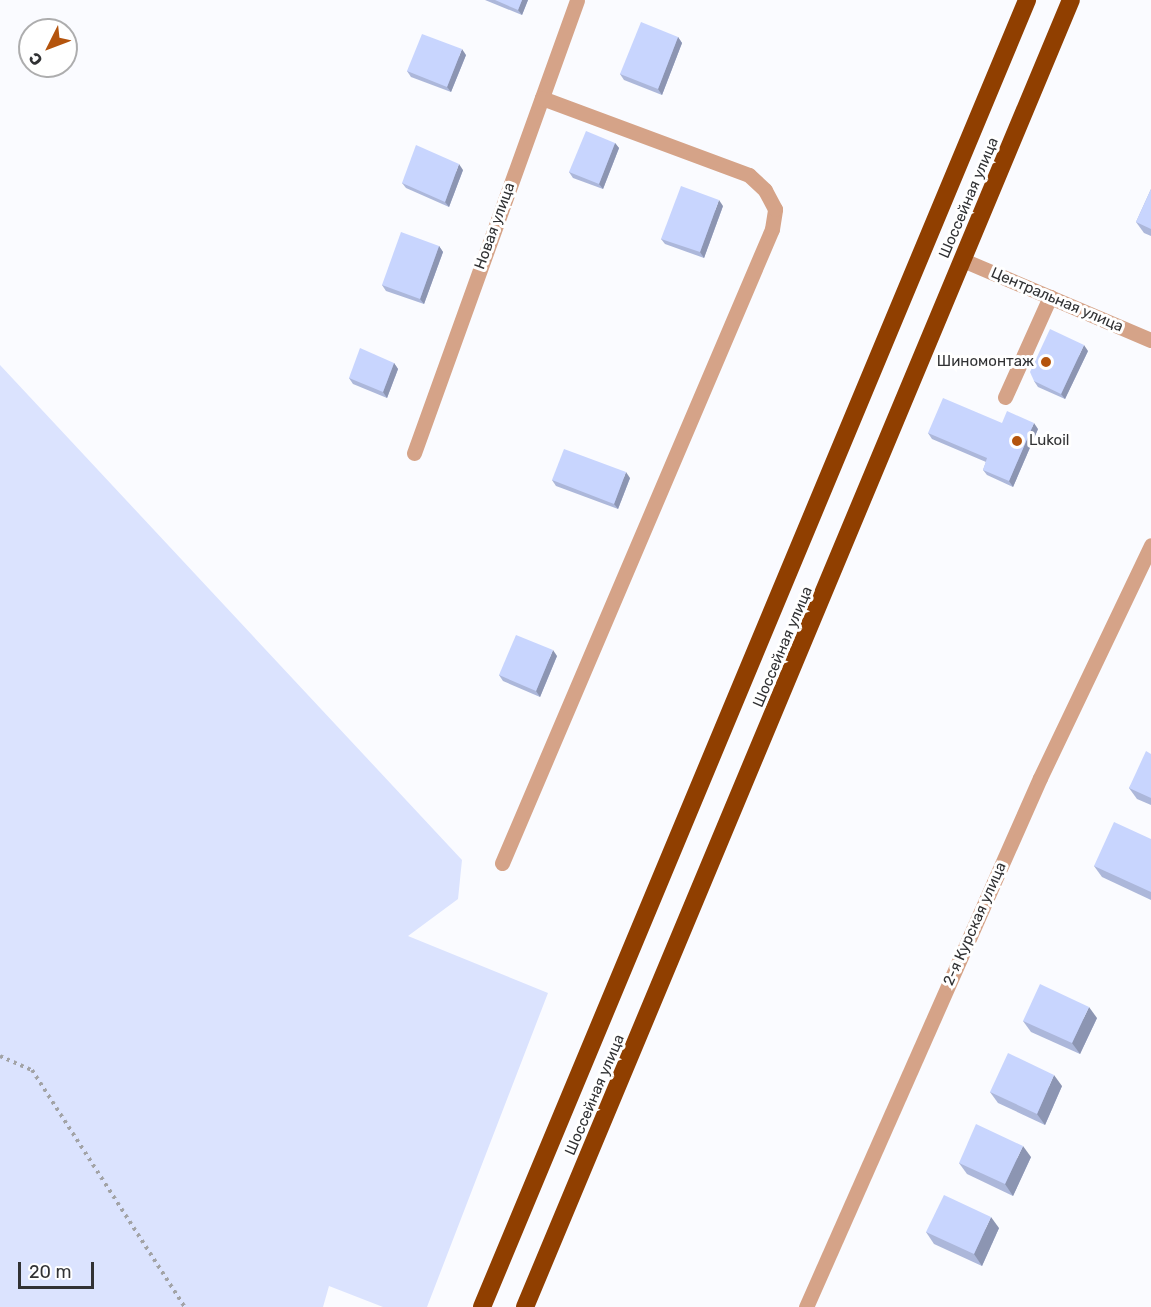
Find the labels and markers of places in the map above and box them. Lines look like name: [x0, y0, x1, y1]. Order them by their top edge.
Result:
place label: Шиномонтаж: [937, 353, 1034, 371]
marker: Шиномонтаж: [1039, 355, 1053, 369]
place label: Lukoil: [1029, 432, 1069, 450]
marker: Lukoil: [1010, 434, 1024, 448]

